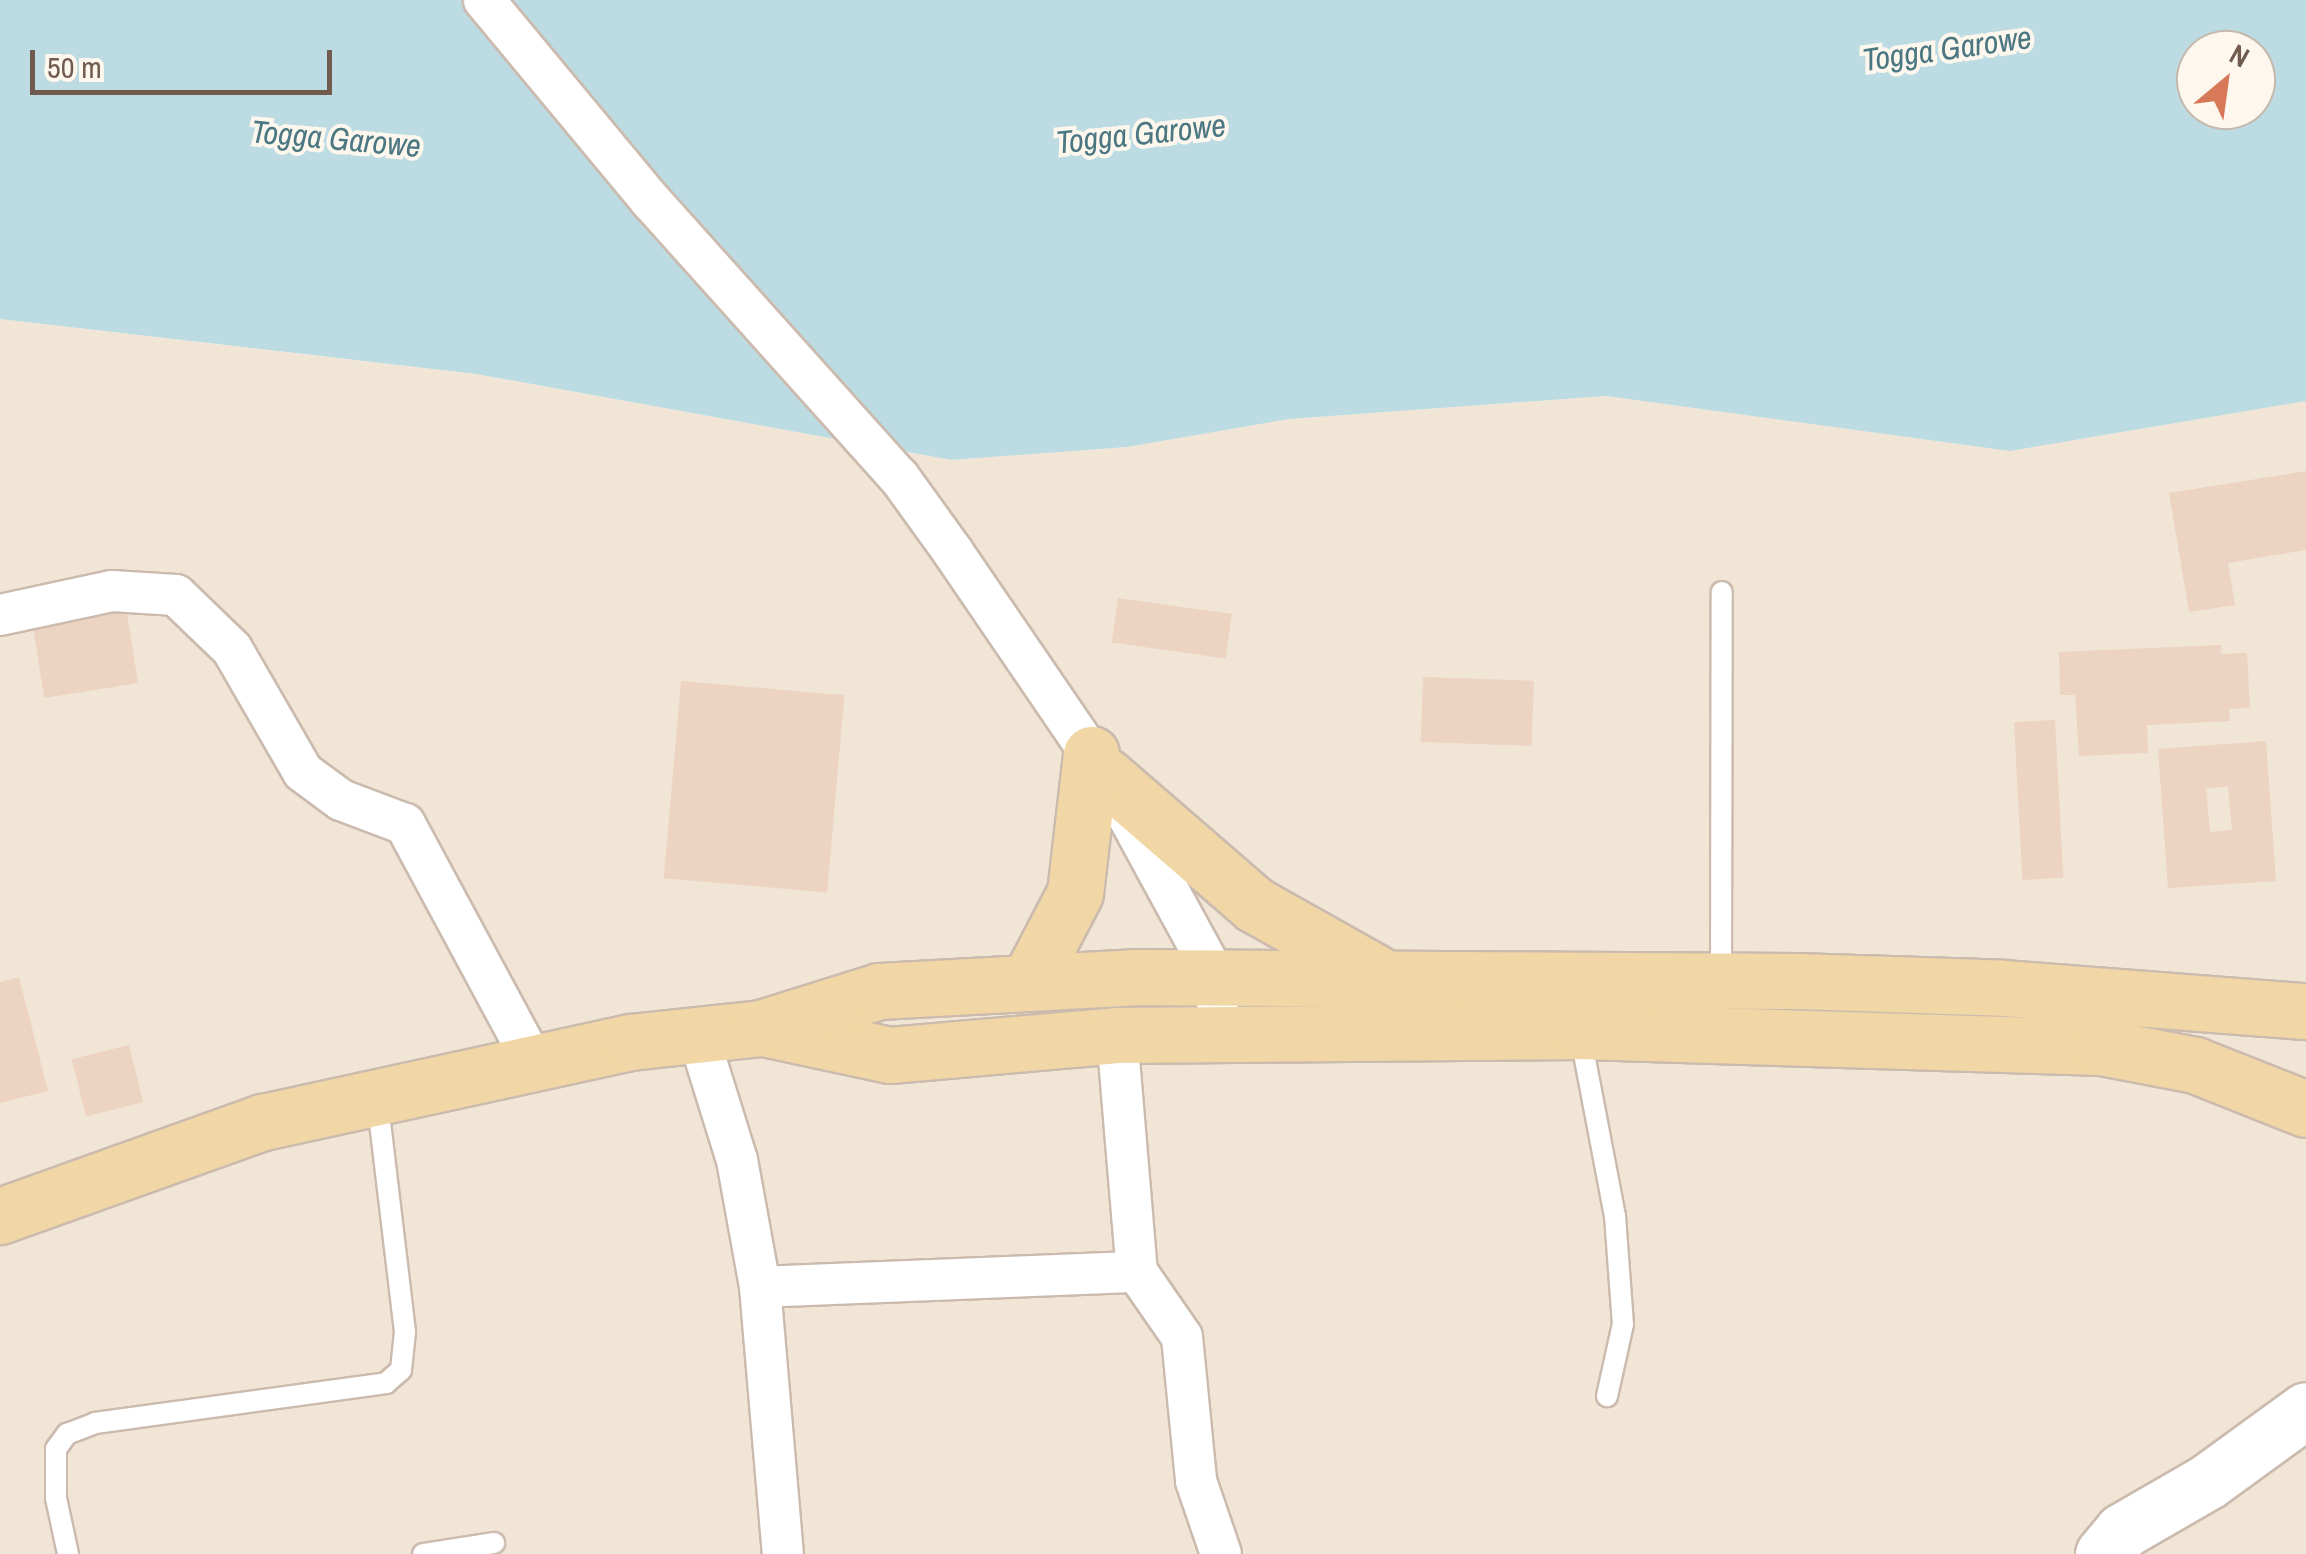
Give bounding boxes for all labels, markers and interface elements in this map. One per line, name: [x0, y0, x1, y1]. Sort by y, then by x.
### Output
water label: Togga Garowe: [1860, 18, 2034, 80]
scale bar: [35, 30, 338, 92]
north arrow: [2176, 30, 2276, 130]
text: N: [2223, 35, 2256, 76]
text: 50 m: [47, 47, 102, 87]
water label: Togga Garowe: [1054, 106, 1228, 162]
water label: Togga Garowe: [250, 112, 422, 166]

